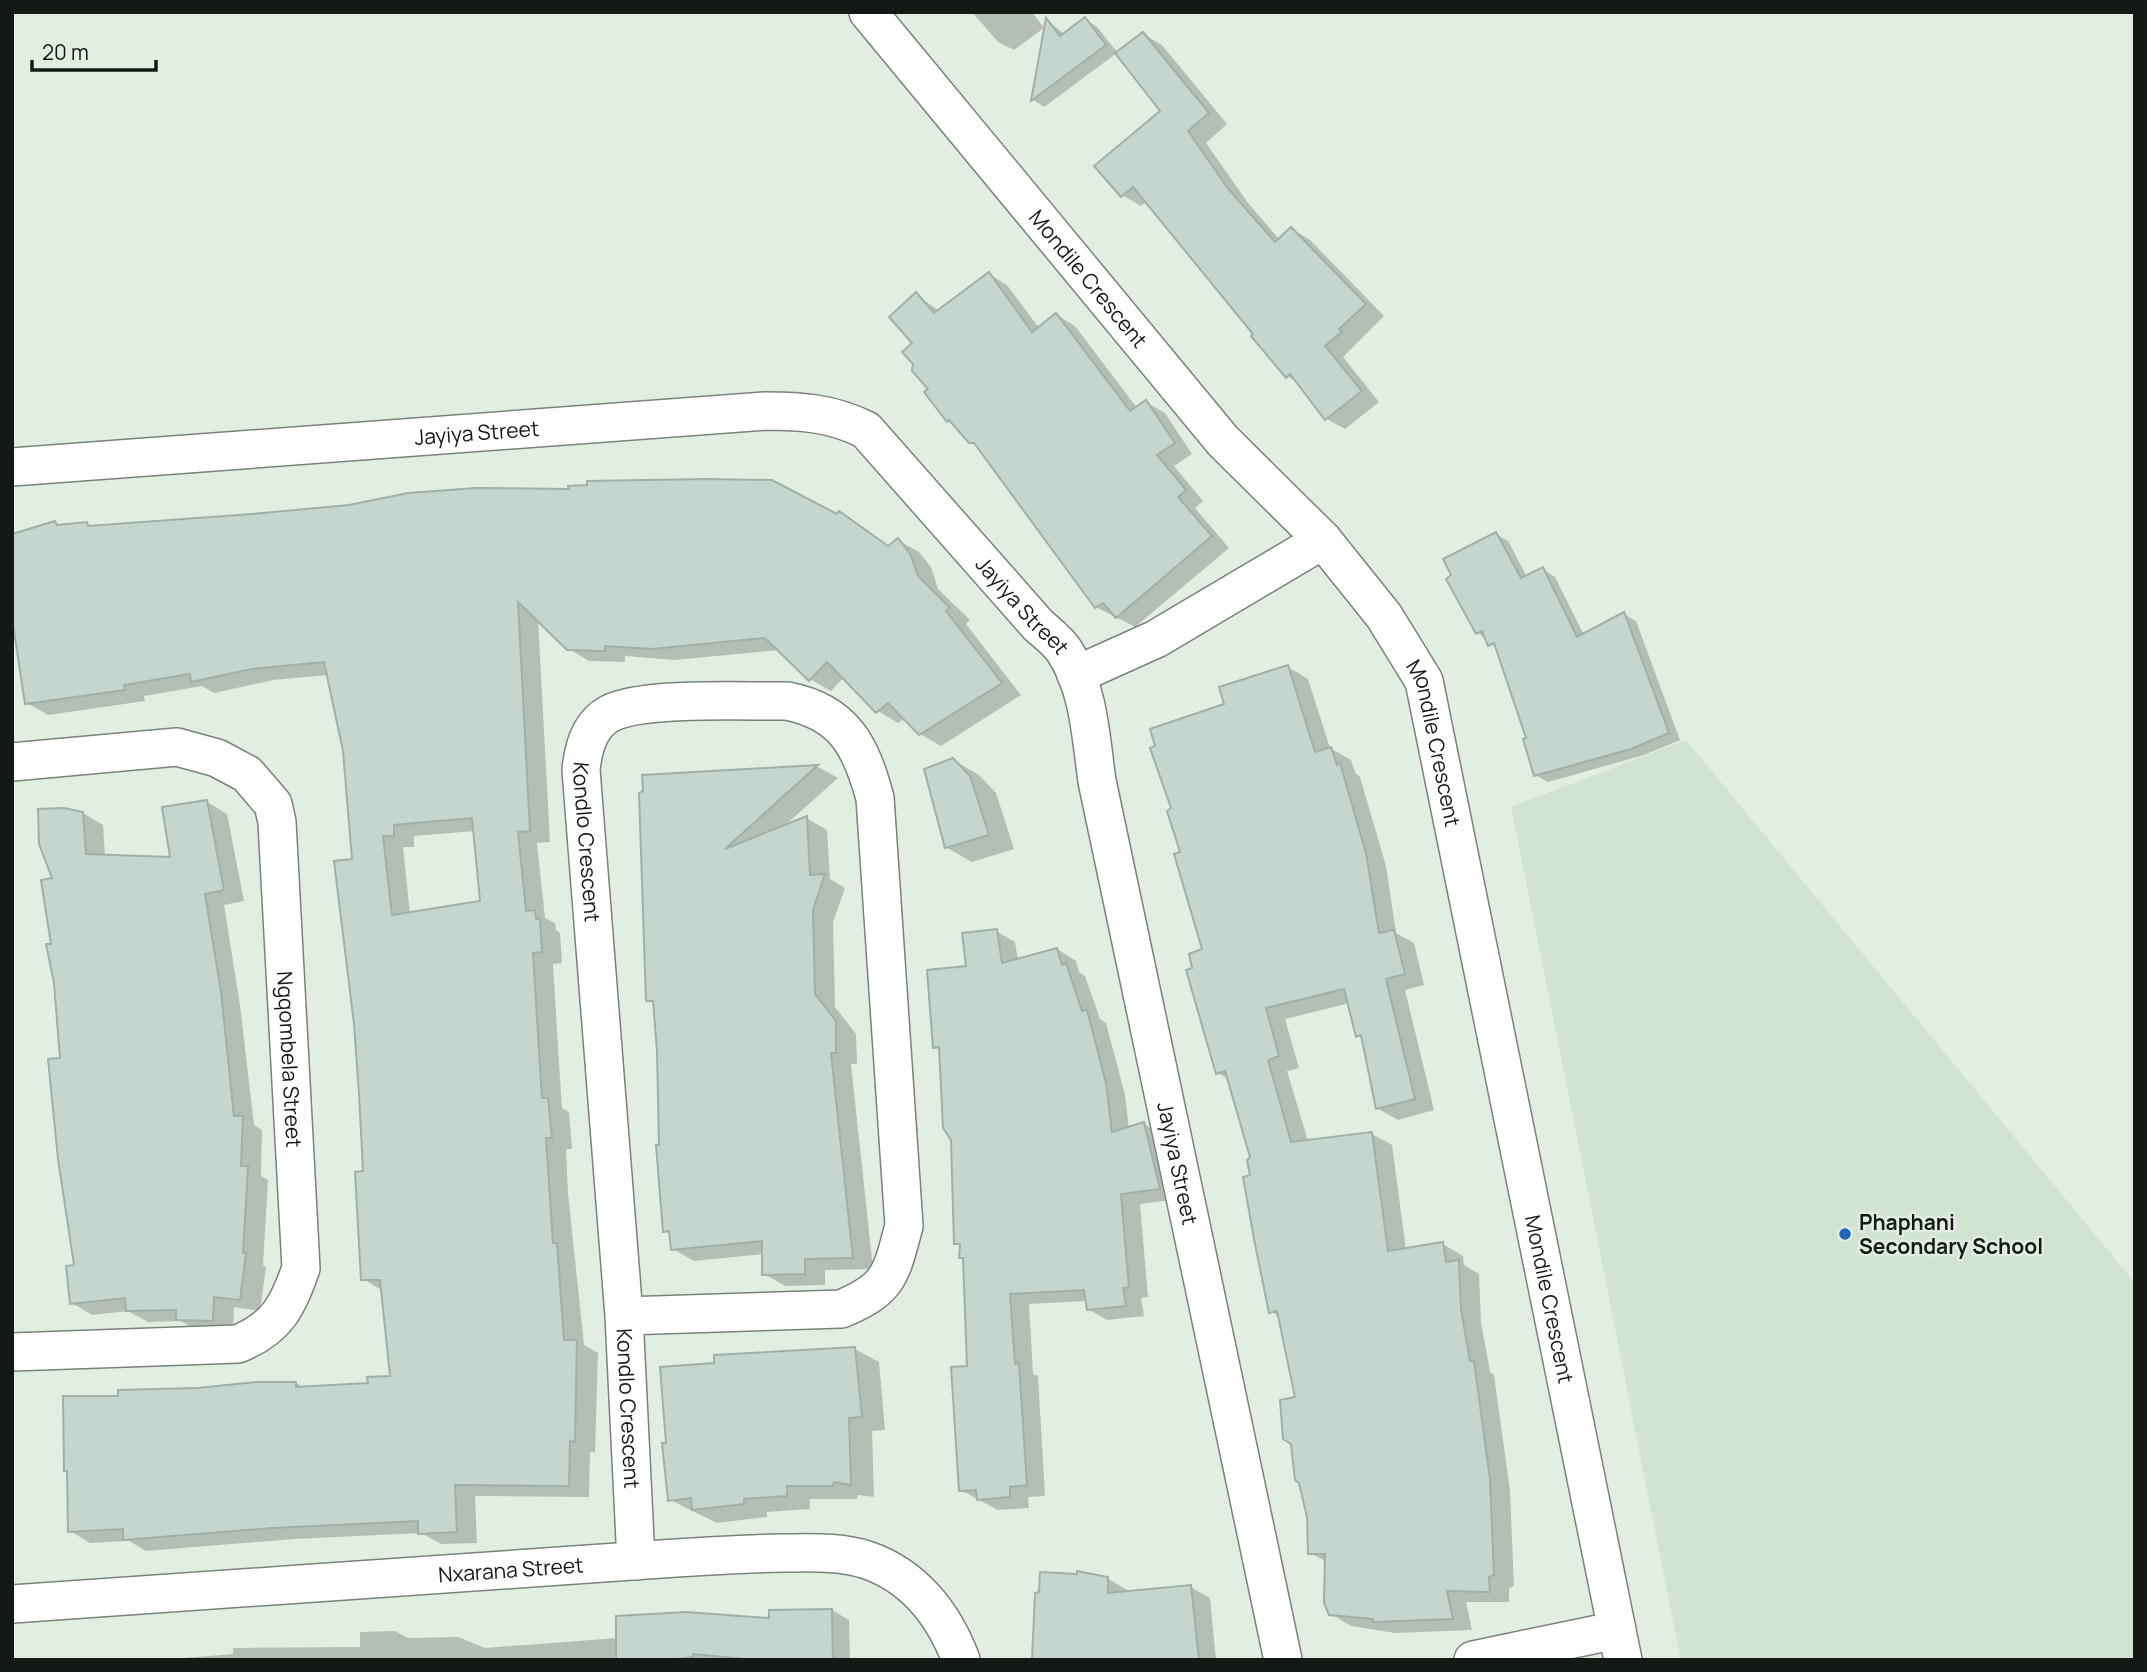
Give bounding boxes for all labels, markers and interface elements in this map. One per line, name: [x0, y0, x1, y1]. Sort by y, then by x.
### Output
scale bar: [32, 28, 156, 72]
text: 20 m: [42, 38, 89, 66]
street label: Mondile Crescent: [1023, 204, 1154, 353]
street label: Jayiya Street: [413, 414, 540, 451]
street label: Jayiya Street: [970, 550, 1076, 660]
street label: Mondile Crescent: [1400, 654, 1467, 829]
street label: Kondlo Crescent: [567, 761, 607, 923]
street label: Ngqombela Street: [271, 970, 309, 1148]
street label: Jayiya Street: [1151, 1099, 1205, 1227]
place label: Phaphani Secondary School: [1859, 1208, 2043, 1260]
street label: Mondile Crescent: [1519, 1212, 1580, 1386]
marker: Phaphani Secondary School: [1837, 1226, 1853, 1242]
street label: Kondlo Crescent: [611, 1328, 646, 1489]
street label: Nxarana Street: [437, 1550, 584, 1588]

